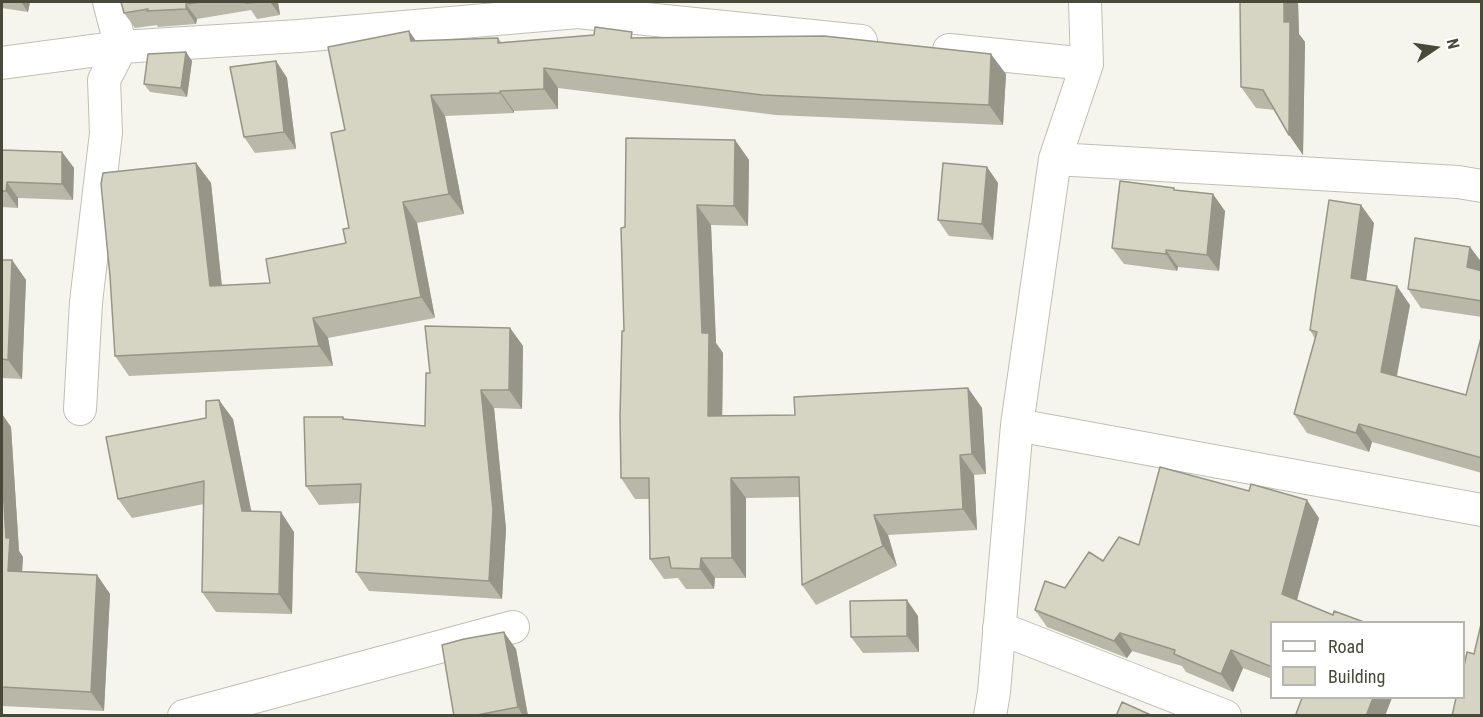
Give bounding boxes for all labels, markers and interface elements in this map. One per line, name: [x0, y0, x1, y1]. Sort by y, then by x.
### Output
north arrow: [1405, 18, 1465, 78]
text: N: [1443, 37, 1463, 51]
legend: [1270, 621, 1465, 699]
text: Road: [1328, 636, 1364, 657]
text: Building: [1328, 666, 1385, 687]

